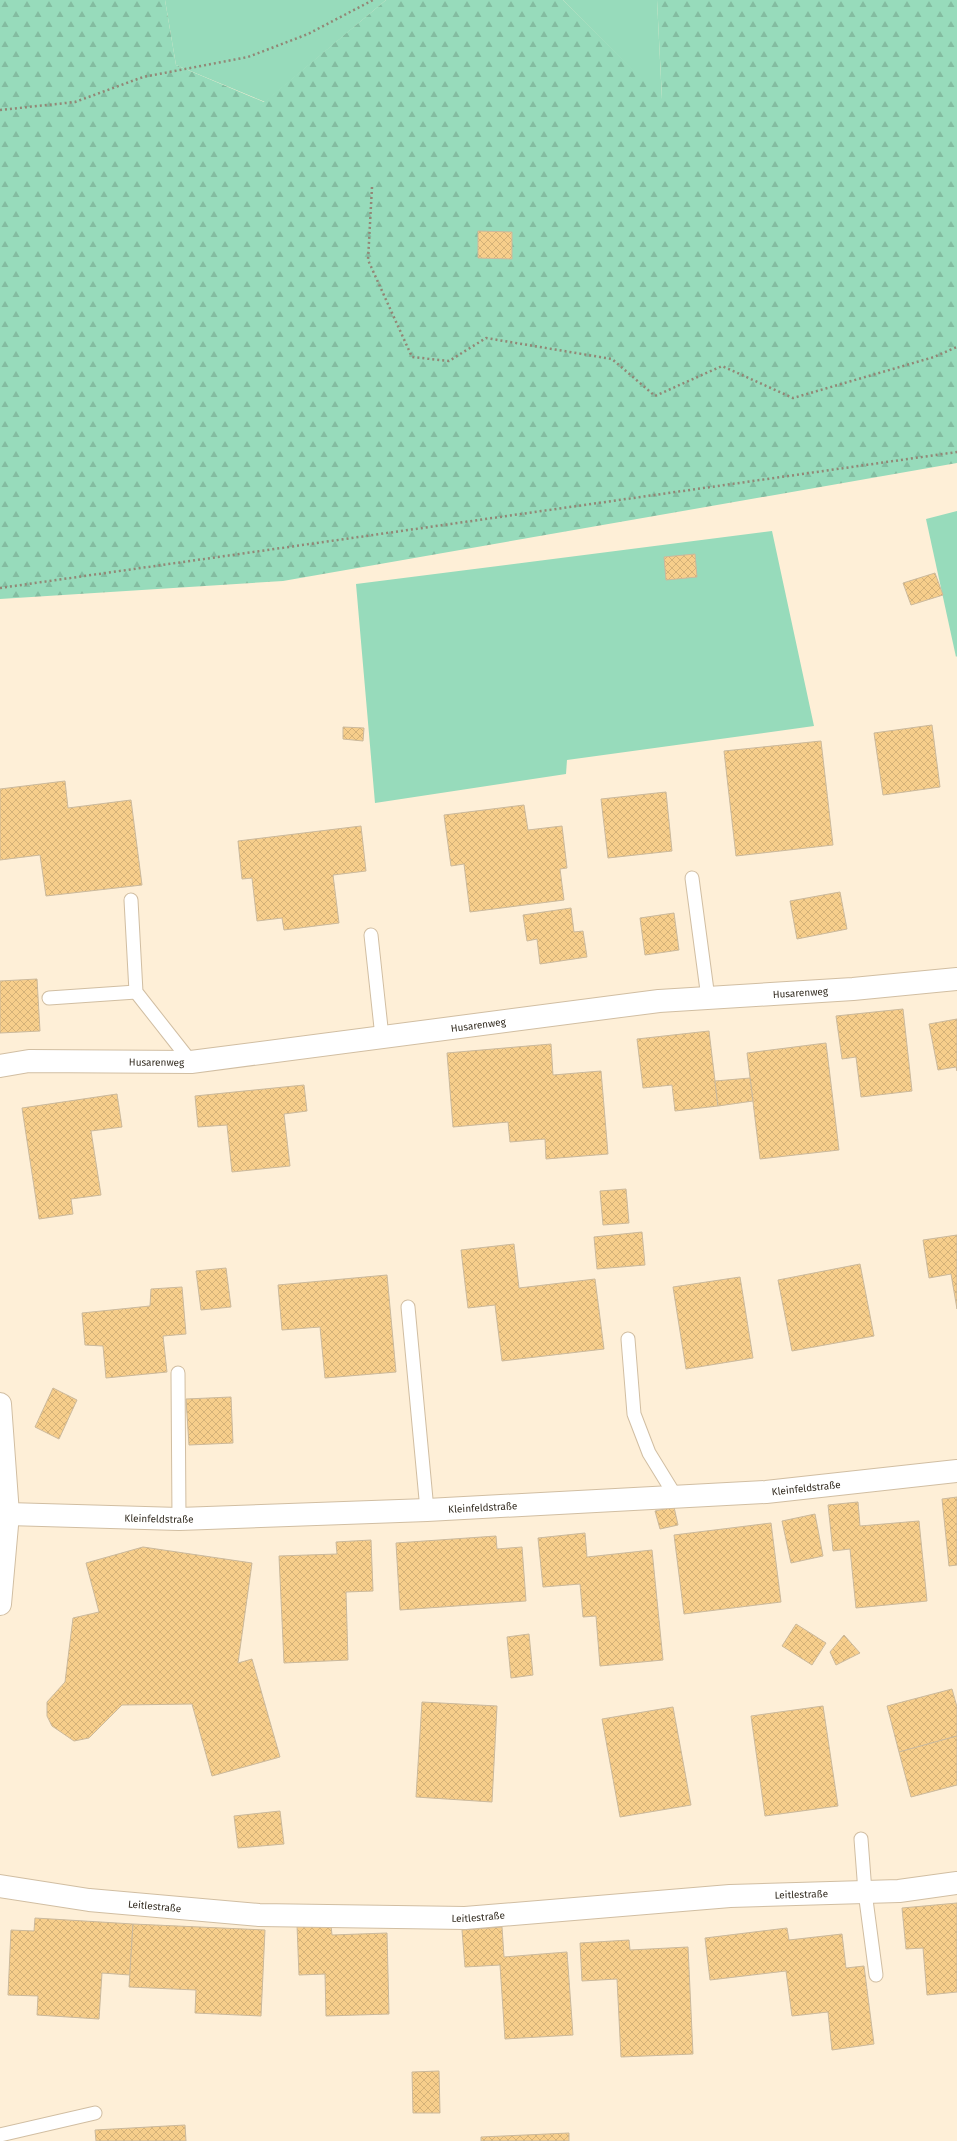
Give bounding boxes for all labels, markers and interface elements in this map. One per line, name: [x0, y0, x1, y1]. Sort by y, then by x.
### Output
street label: Husarenweg: [772, 986, 829, 1001]
street label: Husarenweg: [450, 1016, 507, 1035]
street label: Husarenweg: [129, 1057, 185, 1069]
street label: Kleinfeldstraße: [771, 1479, 841, 1498]
street label: Kleinfeldstraße: [448, 1500, 518, 1516]
street label: Kleinfeldstraße: [124, 1512, 194, 1526]
street label: Leitlestraße: [774, 1888, 828, 1902]
street label: Leitlestraße: [127, 1898, 182, 1915]
street label: Leitlestraße: [451, 1910, 505, 1925]

